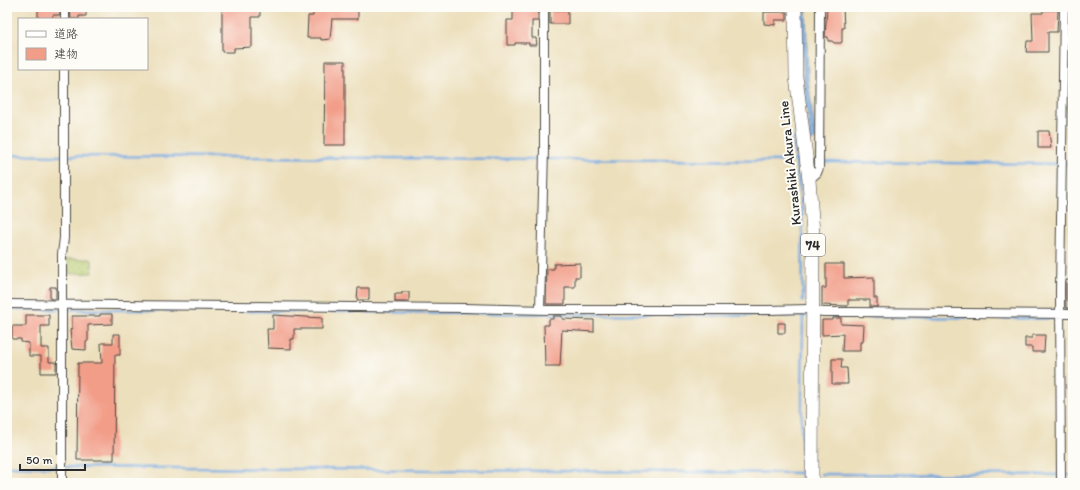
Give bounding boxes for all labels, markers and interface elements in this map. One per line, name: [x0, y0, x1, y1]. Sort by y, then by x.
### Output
legend: [18, 18, 148, 70]
text: 道路: [54, 27, 78, 41]
text: 建物: [54, 47, 78, 61]
street label: Kurashiki Akura Line: [775, 100, 805, 226]
road number: 74: [801, 234, 825, 256]
scale bar: [20, 446, 85, 472]
text: 50 m: [26, 453, 52, 467]

